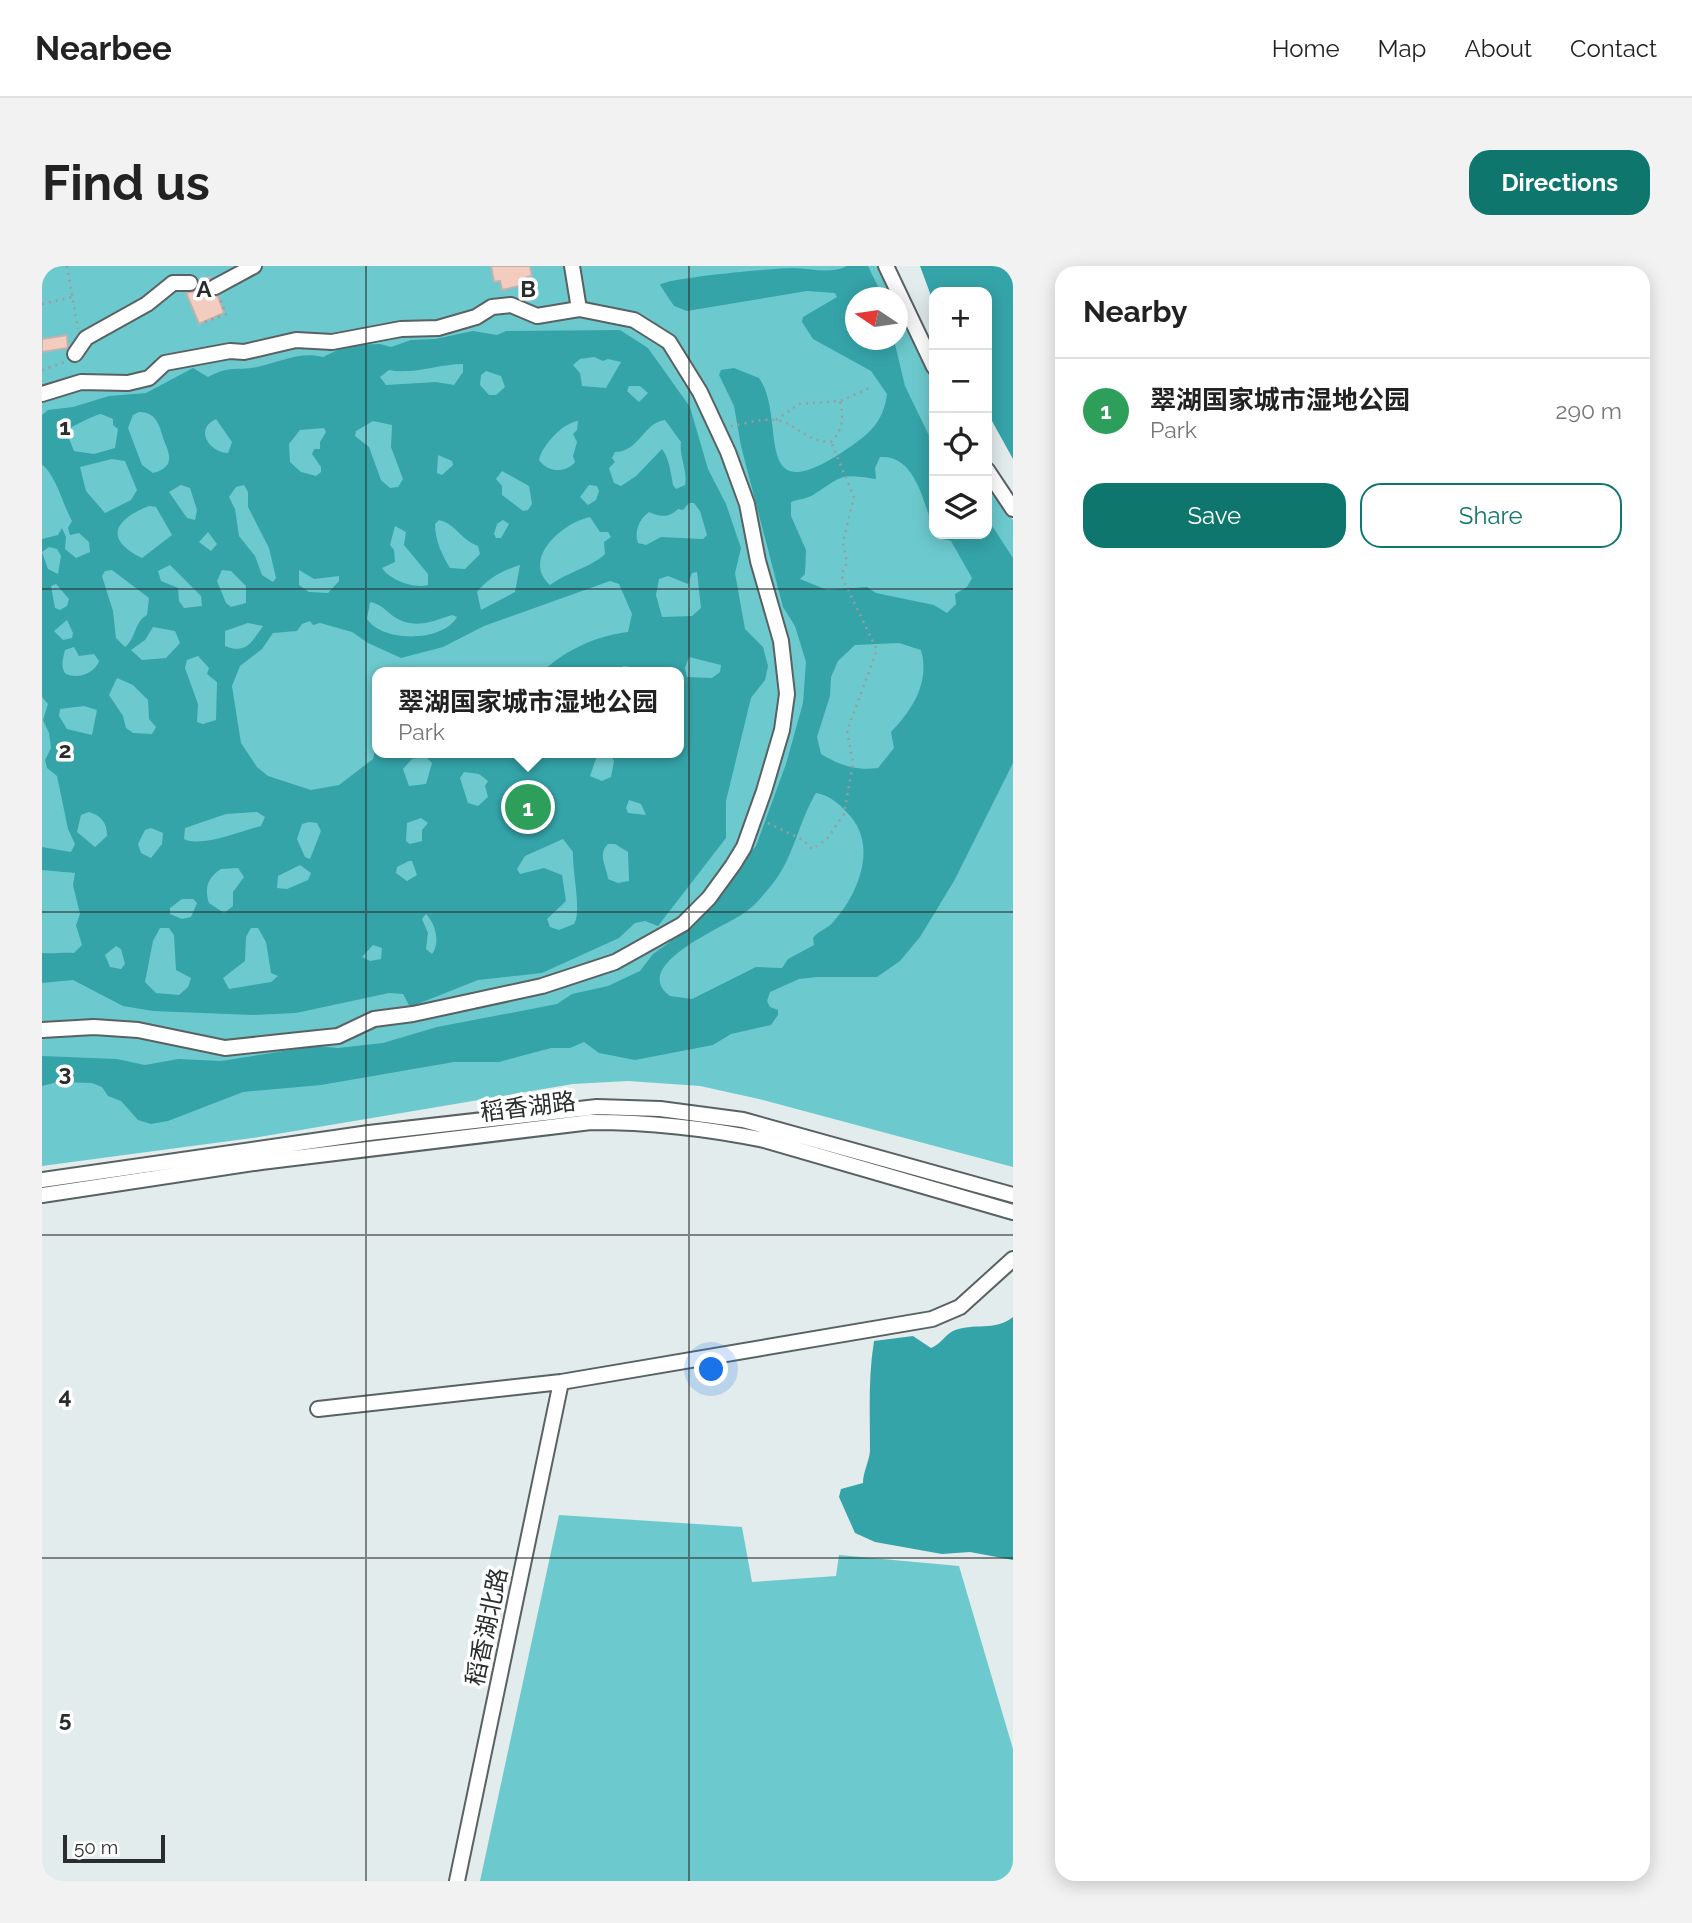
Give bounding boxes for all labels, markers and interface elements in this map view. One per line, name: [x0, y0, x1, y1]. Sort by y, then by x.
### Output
text: Nearbee: [35, 29, 172, 68]
text: Home: [1272, 34, 1340, 63]
text: Map: [1378, 34, 1426, 63]
text: About: [1464, 34, 1532, 63]
text: Contact: [1570, 34, 1657, 63]
button: Directions: [1469, 150, 1650, 215]
text: Find us: [42, 154, 210, 211]
text: A: [196, 275, 212, 302]
text: B: [520, 275, 536, 302]
north arrow: [845, 287, 908, 350]
map controls: [929, 287, 992, 539]
button: +: [929, 287, 992, 350]
text: Nearby: [1083, 294, 1187, 329]
button: −: [929, 350, 992, 413]
text: 翠湖国家城市湿地公园: [1150, 385, 1410, 415]
text: 1: [1100, 397, 1112, 424]
text: 290 m: [1555, 397, 1622, 424]
text: 1: [59, 413, 71, 440]
button: locate: [929, 413, 992, 476]
text: Park: [1150, 416, 1197, 443]
button: layers: [929, 476, 992, 539]
button: Save: [1083, 483, 1346, 548]
button: Share: [1360, 483, 1622, 548]
popup: [372, 667, 684, 758]
text: 翠湖国家城市湿地公园: [398, 687, 658, 717]
text: Park: [398, 718, 445, 745]
text: 2: [59, 736, 71, 763]
pin: 1: [505, 781, 551, 833]
text: 3: [59, 1059, 71, 1086]
street label: 稻香湖路: [479, 1086, 577, 1127]
your location: [694, 1352, 728, 1386]
text: 4: [58, 1382, 72, 1409]
street label: 稻香湖北路: [460, 1565, 513, 1689]
text: 5: [59, 1705, 72, 1732]
scale bar: [63, 1832, 164, 1864]
text: 50 m: [74, 1836, 118, 1858]

